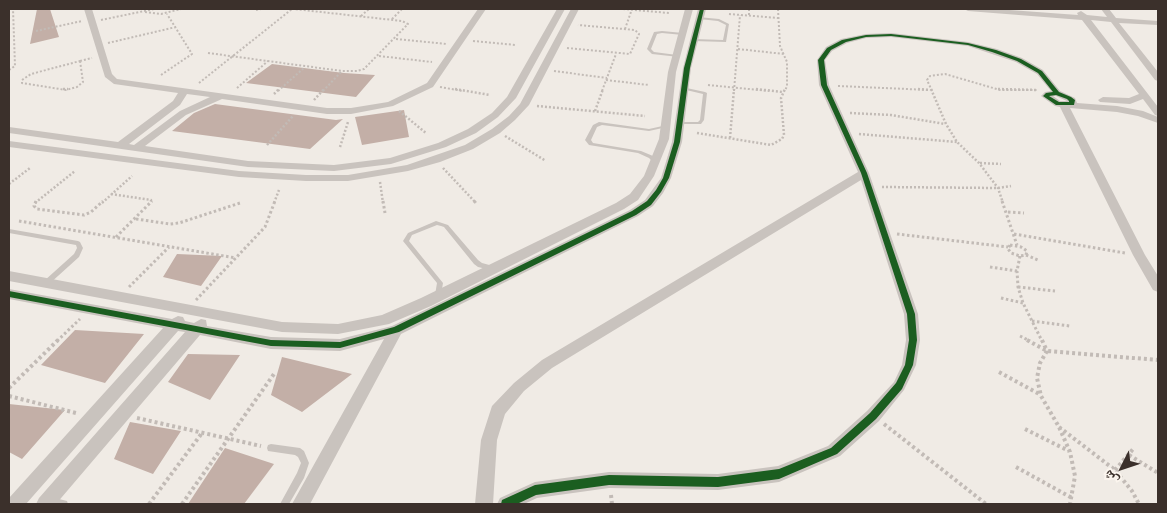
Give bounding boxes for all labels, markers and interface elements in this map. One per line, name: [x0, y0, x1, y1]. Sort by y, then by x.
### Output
north arrow: [1097, 443, 1147, 493]
text: ش: [1099, 466, 1122, 489]

